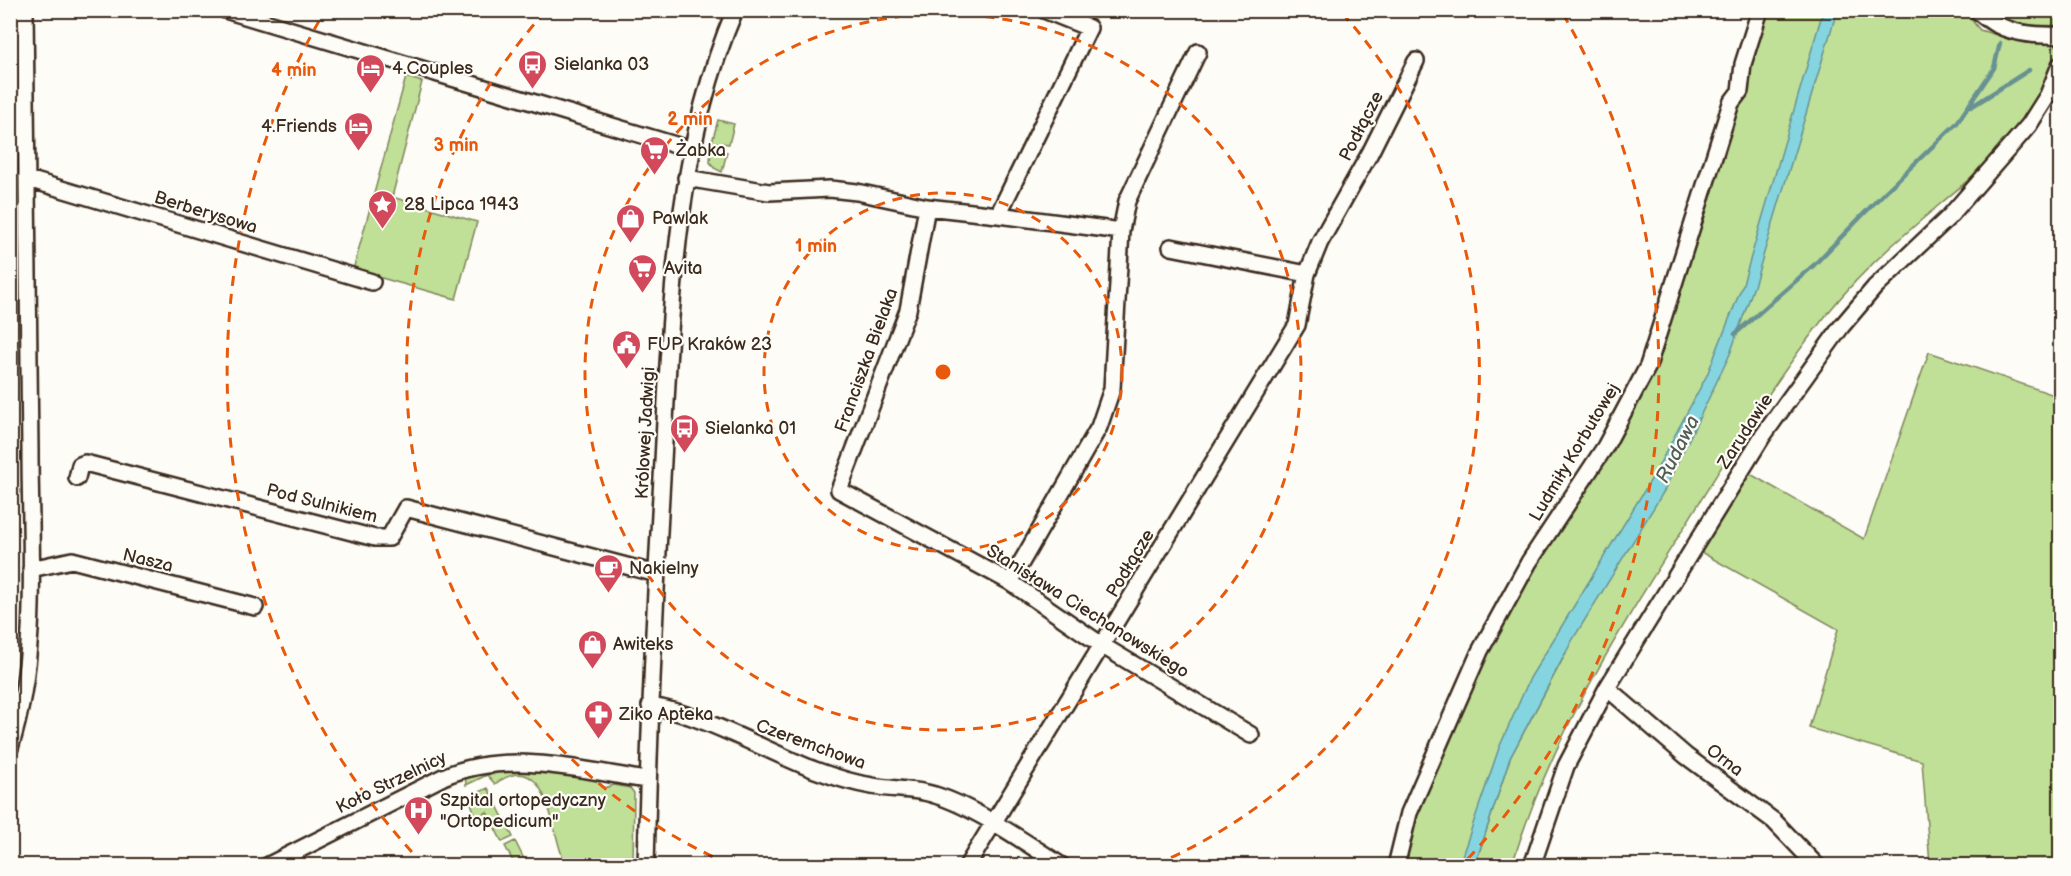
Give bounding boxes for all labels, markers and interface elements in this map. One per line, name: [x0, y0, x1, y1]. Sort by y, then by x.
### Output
bus stop icon: Sielanka 03: [517, 48, 549, 90]
hotel icon: 4.Couples: [355, 52, 387, 94]
place label: Sielanka 03: [554, 54, 649, 75]
place label: 4.Couples: [392, 58, 473, 79]
text: 4 min: [271, 60, 317, 81]
street label: Podłącze: [1335, 88, 1388, 165]
text: 2 min: [667, 109, 713, 130]
hotel icon: 4.Friends: [342, 110, 374, 152]
place label: 4.Friends: [261, 116, 337, 137]
supermarket icon: Żabka: [639, 134, 671, 176]
text: 3 min: [433, 135, 479, 156]
place label: Żabka: [675, 139, 726, 161]
street label: Berberysowa: [152, 187, 260, 238]
place icon: 28 Lipca 1943: [367, 188, 399, 230]
place label: 28 Lipca 1943: [404, 194, 519, 215]
shop icon: Pawlak: [615, 202, 647, 244]
place label: Pawlak: [652, 208, 708, 229]
text: 1 min: [795, 236, 837, 257]
supermarket icon: Avita: [627, 252, 659, 294]
place label: Avita: [664, 258, 703, 279]
street label: Franciszka Bielaka: [831, 285, 902, 435]
public building icon: FUP Kraków 23: [610, 328, 642, 370]
place label: FUP Kraków 23: [647, 334, 772, 355]
centre of rings: [933, 362, 953, 382]
street label: Królowej Jadwigi: [632, 366, 659, 500]
street label: Ludmiły Korbutowej: [1525, 379, 1624, 525]
street label: Zarudawie: [1713, 390, 1778, 474]
bus stop icon: Sielanka 01: [668, 412, 700, 454]
water label: Rudawa: [1651, 412, 1705, 487]
place label: Sielanka 01: [705, 418, 796, 439]
street label: Pod Sulnikiem: [264, 480, 379, 527]
street label: Podłącze: [1102, 525, 1159, 601]
street label: Stanisława Ciechanowskiego: [982, 540, 1193, 683]
street label: Nasza: [120, 544, 175, 577]
cafe icon: Nakielny: [592, 552, 624, 594]
place label: Nakielny: [629, 558, 700, 579]
shop icon: Awiteks: [576, 628, 608, 670]
place label: Awiteks: [613, 634, 673, 655]
pharmacy icon: Ziko Apteka: [582, 698, 614, 740]
place label: Ziko Apteka: [618, 704, 713, 725]
street label: Czeremchowa: [753, 715, 869, 774]
street label: Orna: [1702, 740, 1747, 781]
street label: Koło Strzelnicy: [333, 746, 451, 818]
place label: Szpital ortopedyczny "Ortopedicum": [440, 790, 607, 832]
hospital icon: Szpital ortopedyczny "Ortopedicum": [403, 794, 435, 836]

